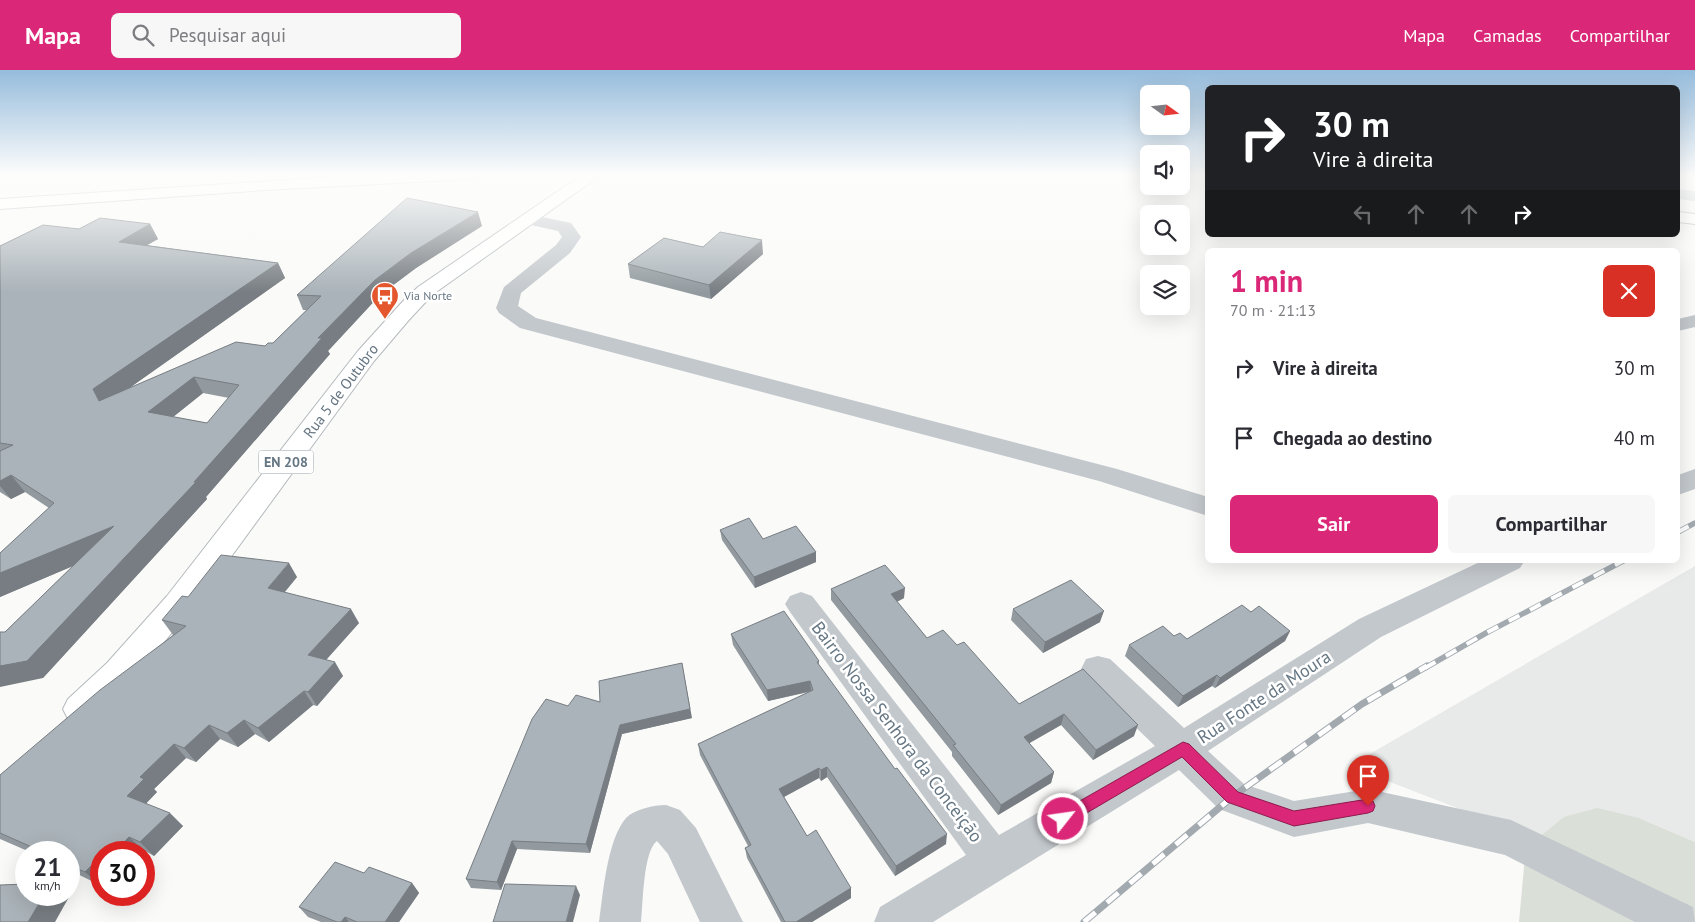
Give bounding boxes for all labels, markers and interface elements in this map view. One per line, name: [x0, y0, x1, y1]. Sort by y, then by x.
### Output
search box: [111, 13, 461, 58]
text: Mapa: [25, 20, 81, 51]
icon: search: [129, 21, 157, 49]
text: Pesquisar aqui: [169, 23, 286, 47]
text: Mapa: [1403, 24, 1445, 47]
text: Camadas: [1473, 24, 1542, 47]
text: Compartilhar: [1570, 24, 1670, 47]
north arrow: [1140, 85, 1190, 135]
map controls: [1140, 85, 1190, 315]
text: 30 m: [1313, 101, 1390, 147]
icon: right: [1230, 105, 1295, 170]
button: sound: [1140, 145, 1190, 195]
text: Vire à direita: [1313, 145, 1433, 173]
icon: left: [1349, 200, 1377, 228]
icon: ahead: [1402, 200, 1430, 228]
icon: ahead: [1455, 200, 1483, 228]
icon: right: [1508, 200, 1536, 228]
button: search: [1140, 205, 1190, 255]
text: 1 min: [1230, 261, 1303, 300]
button: layers: [1140, 265, 1190, 315]
button: close: [1603, 265, 1655, 317]
bus stop icon: Via Norte: [370, 281, 400, 320]
place label: Via Norte: [403, 288, 452, 303]
text: 70 m · 21:13: [1230, 300, 1316, 320]
street label: Rua 5 de Outubro: [299, 340, 382, 442]
icon: right: [1230, 354, 1258, 382]
text: Vire à direita: [1273, 356, 1378, 380]
text: 30 m: [1614, 356, 1655, 380]
icon: arrive: [1230, 424, 1258, 452]
text: Chegada ao destino: [1273, 426, 1432, 450]
text: 40 m: [1614, 426, 1655, 450]
road number: EN 208: [258, 451, 314, 474]
button: Sair: [1230, 495, 1438, 553]
button: Compartilhar: [1448, 495, 1655, 553]
street label: Bairro Nossa Senhora da Conceição: [807, 617, 988, 847]
street label: Rua Fonte da Moura: [1193, 645, 1335, 748]
pin: [1347, 755, 1389, 806]
icon: arrive: [1354, 762, 1382, 790]
position arrow: [1036, 792, 1088, 844]
speed limit sign: 30: [90, 841, 155, 906]
text: 21: [33, 851, 62, 883]
text: km/h: [34, 878, 61, 893]

